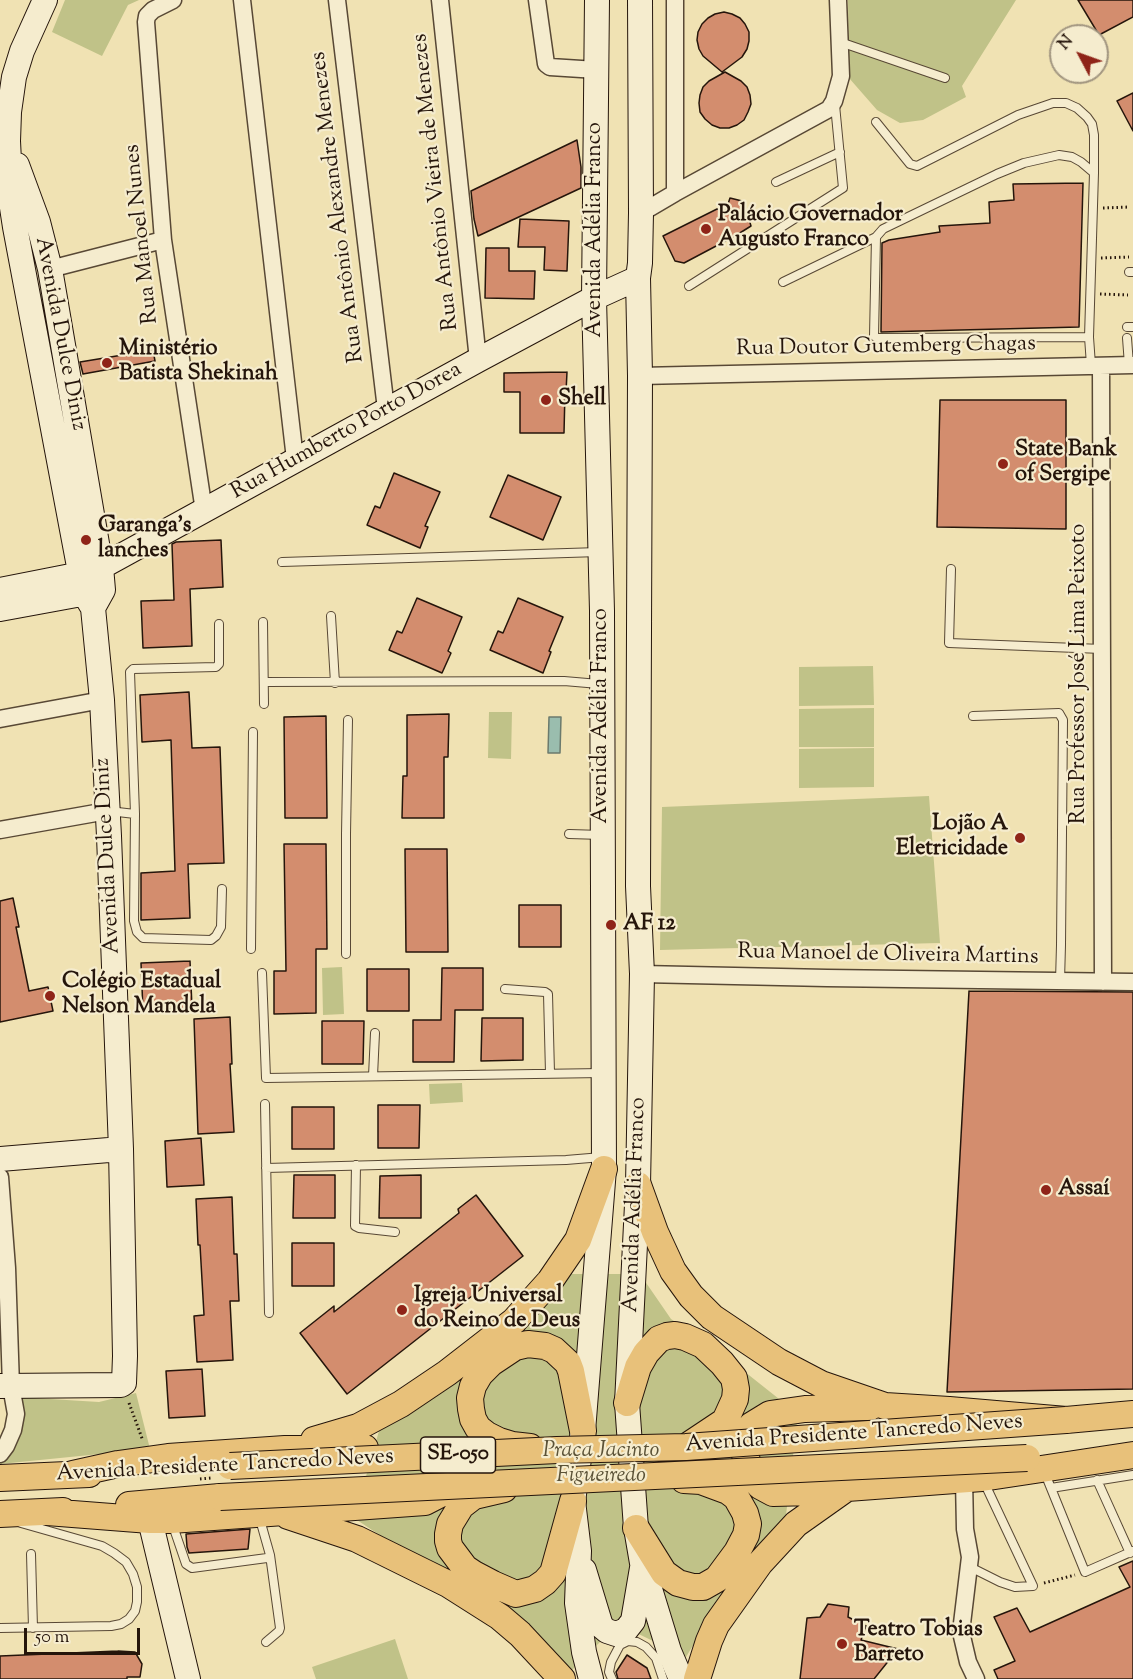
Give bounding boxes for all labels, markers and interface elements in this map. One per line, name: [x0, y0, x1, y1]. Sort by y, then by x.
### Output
north arrow: [1049, 24, 1109, 84]
text: N: [1054, 31, 1079, 56]
street label: Rua Antônio Vieira de Menezes: [408, 32, 466, 332]
street label: Rua Antônio Alexandre Menezes: [307, 50, 371, 364]
street label: Avenida Adélia Franco: [583, 122, 609, 338]
street label: Rua Manoel Nunes: [120, 143, 166, 325]
place label: Palácio Governador Augusto Franco: [718, 203, 903, 254]
marker: Palácio Governador Augusto Franco: [699, 222, 713, 236]
street label: Avenida Dulce Diniz: [27, 235, 91, 433]
street label: Rua Doutor Gutemberg Chagas: [736, 332, 1036, 364]
place label: Ministério Batista Shekinah: [119, 337, 278, 388]
marker: Ministério Batista Shekinah: [100, 356, 114, 370]
street label: Rua Humberto Porto Dorea: [227, 358, 467, 506]
place label: Shell: [558, 387, 606, 413]
marker: Shell: [539, 393, 553, 407]
place label: State Bank of Sergipe: [1015, 438, 1117, 490]
marker: State Bank of Sergipe: [996, 457, 1010, 471]
place label: Garanga's lanches: [98, 514, 191, 566]
street label: Rua Professor José Lima Peixoto: [1067, 524, 1093, 824]
marker: Garanga's lanches: [79, 533, 93, 547]
street label: Avenida Adélia Franco: [589, 608, 615, 824]
street label: Avenida Dulce Diniz: [91, 757, 127, 955]
place label: Lojão A Eletricidade: [896, 812, 1008, 864]
marker: Lojão A Eletricidade: [1013, 831, 1027, 845]
place label: AF 12: [623, 912, 676, 938]
marker: AF 12: [604, 918, 618, 932]
street label: Rua Manoel de Oliveira Martins: [737, 940, 1039, 972]
place label: Colégio Estadual Nelson Mandela: [62, 970, 221, 1022]
marker: Colégio Estadual Nelson Mandela: [43, 989, 57, 1003]
street label: Avenida Adélia Franco: [619, 1097, 653, 1313]
place label: Assaí: [1058, 1177, 1110, 1203]
marker: Assaí: [1039, 1183, 1053, 1197]
place label: Igreja Universal do Reino de Deus: [414, 1284, 580, 1336]
marker: Igreja Universal do Reino de Deus: [395, 1303, 409, 1317]
street label: Avenida Presidente Tancredo Neves: [684, 1410, 1024, 1460]
road number: SE-050: [420, 1437, 496, 1473]
park label: Praça Jacinto Figueiredo: [543, 1439, 659, 1490]
street label: Avenida Presidente Tancredo Neves: [56, 1445, 394, 1489]
scale bar: [27, 1616, 142, 1654]
place label: Teatro Tobias Barreto: [854, 1618, 983, 1670]
text: 50 m: [35, 1625, 69, 1651]
marker: Teatro Tobias Barreto: [835, 1637, 849, 1651]

